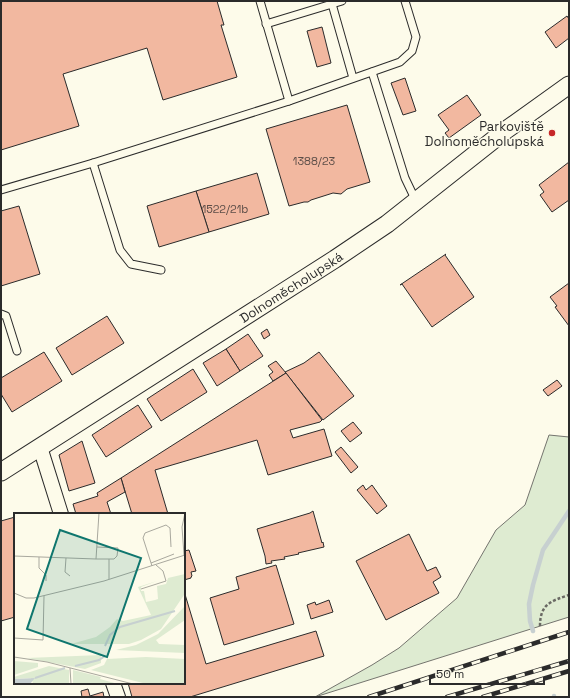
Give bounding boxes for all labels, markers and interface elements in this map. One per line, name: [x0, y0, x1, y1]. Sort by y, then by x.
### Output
place label: Parkoviště Dolnoměcholupská: [425, 118, 545, 150]
marker: Parkoviště Dolnoměcholupská: [547, 128, 557, 138]
house number: 1388/23: [293, 154, 335, 168]
house number: 1522/21b: [202, 202, 248, 216]
street label: Dolnoměcholupská: [236, 247, 346, 326]
inset map: [14, 513, 185, 684]
scale bar: [430, 660, 544, 686]
text: 50 m: [436, 666, 464, 682]

